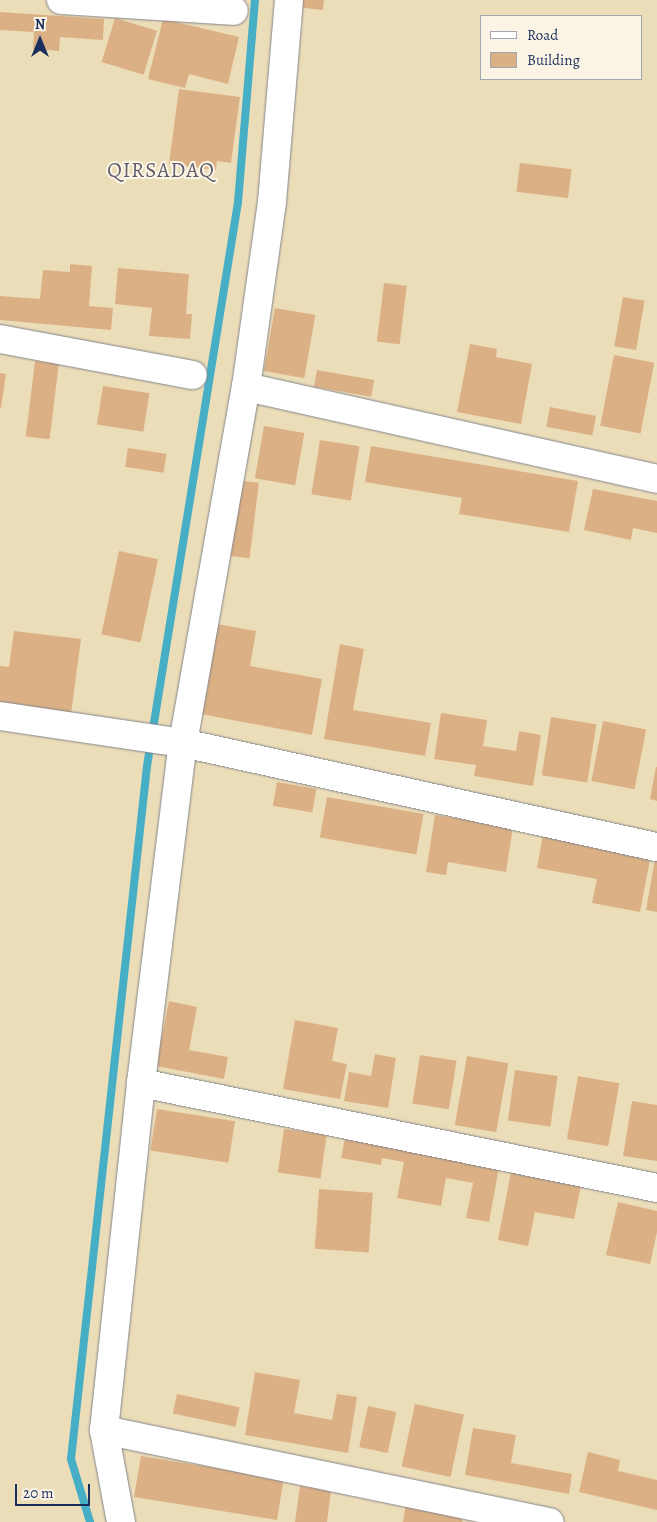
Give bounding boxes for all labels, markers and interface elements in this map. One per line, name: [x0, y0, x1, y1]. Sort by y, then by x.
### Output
north arrow: [15, 15, 65, 65]
text: N: [35, 15, 45, 34]
legend: [480, 15, 642, 80]
text: Road: [527, 25, 558, 45]
text: Building: [527, 50, 580, 70]
district label: QIRSADAQ: [106, 157, 216, 183]
scale bar: [18, 1474, 92, 1506]
text: 20 m: [23, 1483, 54, 1503]

